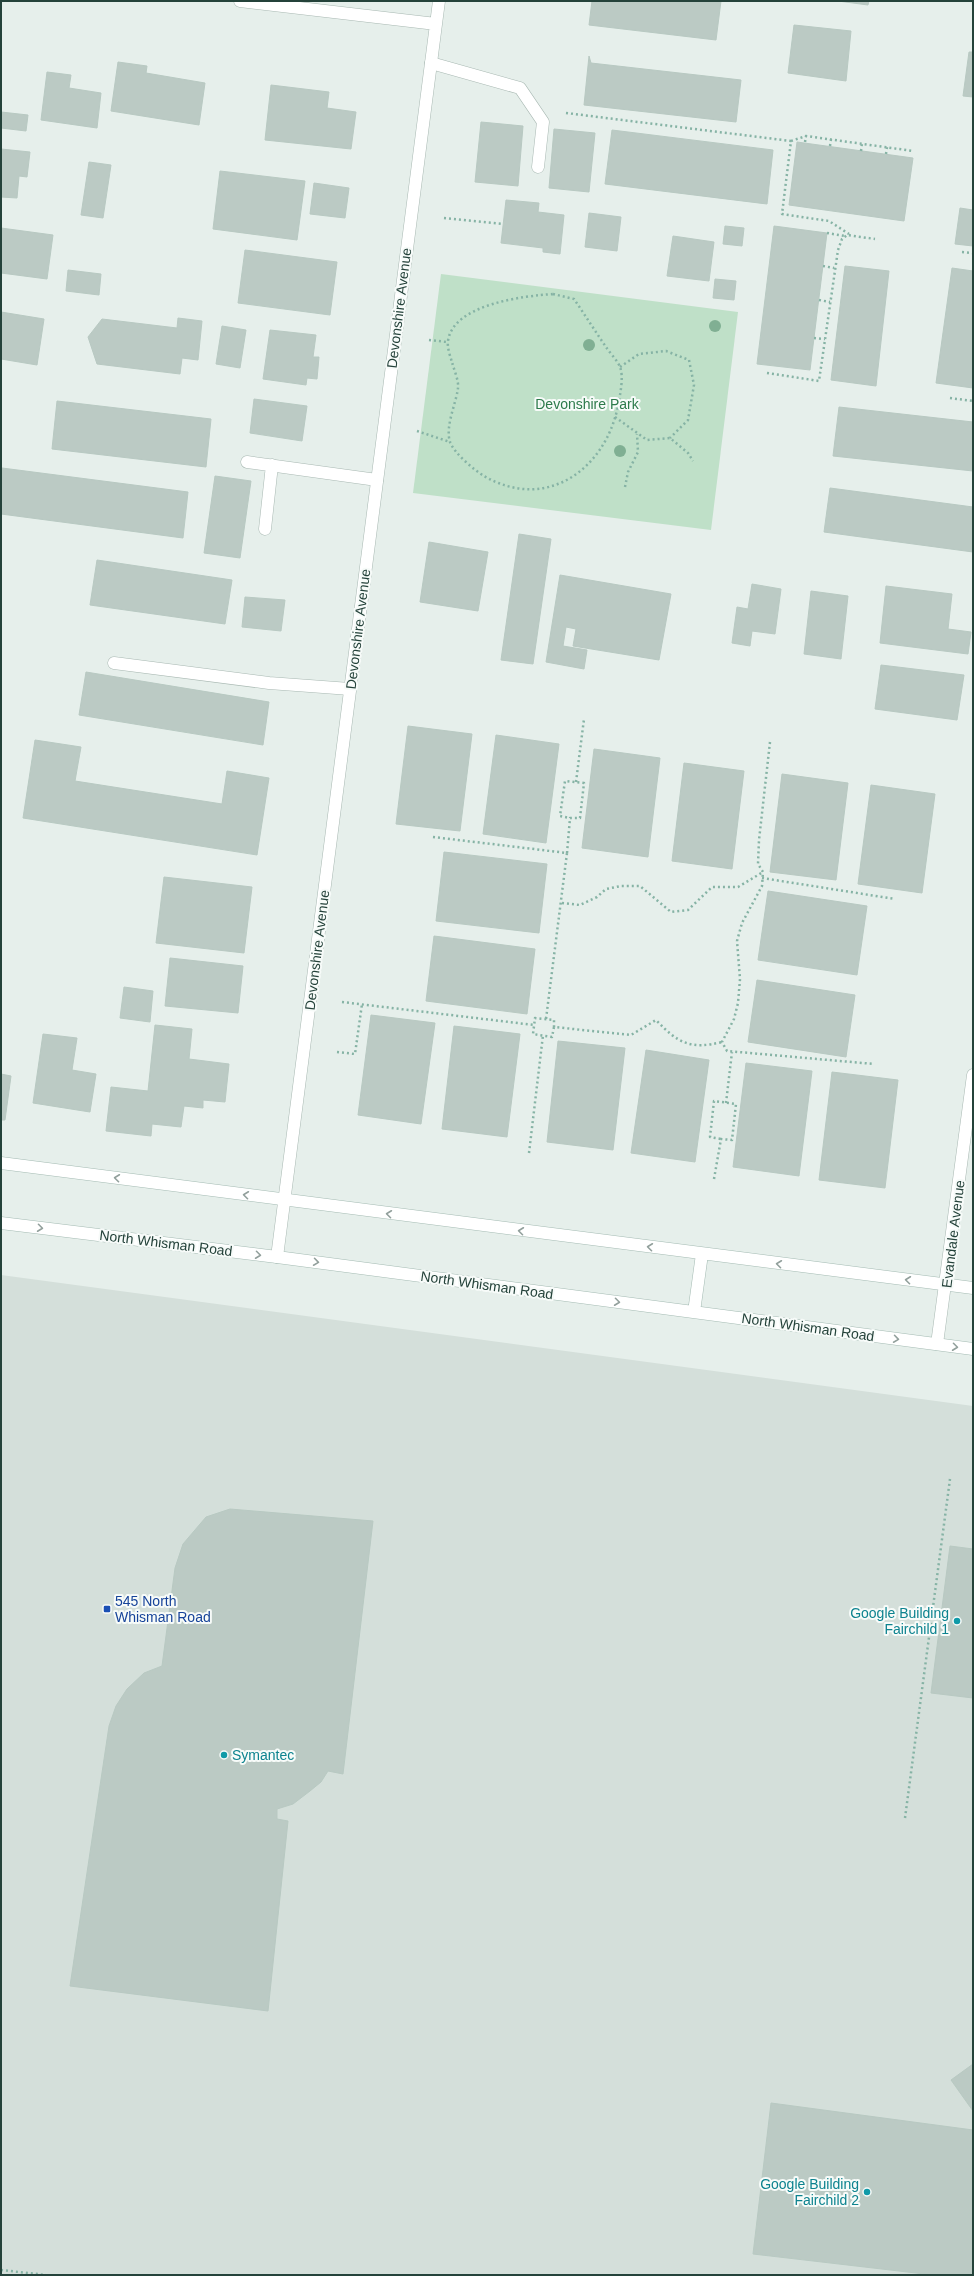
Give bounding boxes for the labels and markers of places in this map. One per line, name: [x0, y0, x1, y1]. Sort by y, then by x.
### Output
place label: 545 North Whisman Road: [115, 1593, 211, 1625]
marker: 545 North Whisman Road: [102, 1604, 112, 1614]
place label: Google Building Fairchild 1: [850, 1605, 949, 1637]
marker: Google Building Fairchild 1: [952, 1616, 962, 1626]
place label: Symantec: [232, 1747, 294, 1763]
marker: Symantec: [219, 1750, 229, 1760]
place label: Google Building Fairchild 2: [760, 2176, 859, 2208]
marker: Google Building Fairchild 2: [862, 2187, 872, 2197]

